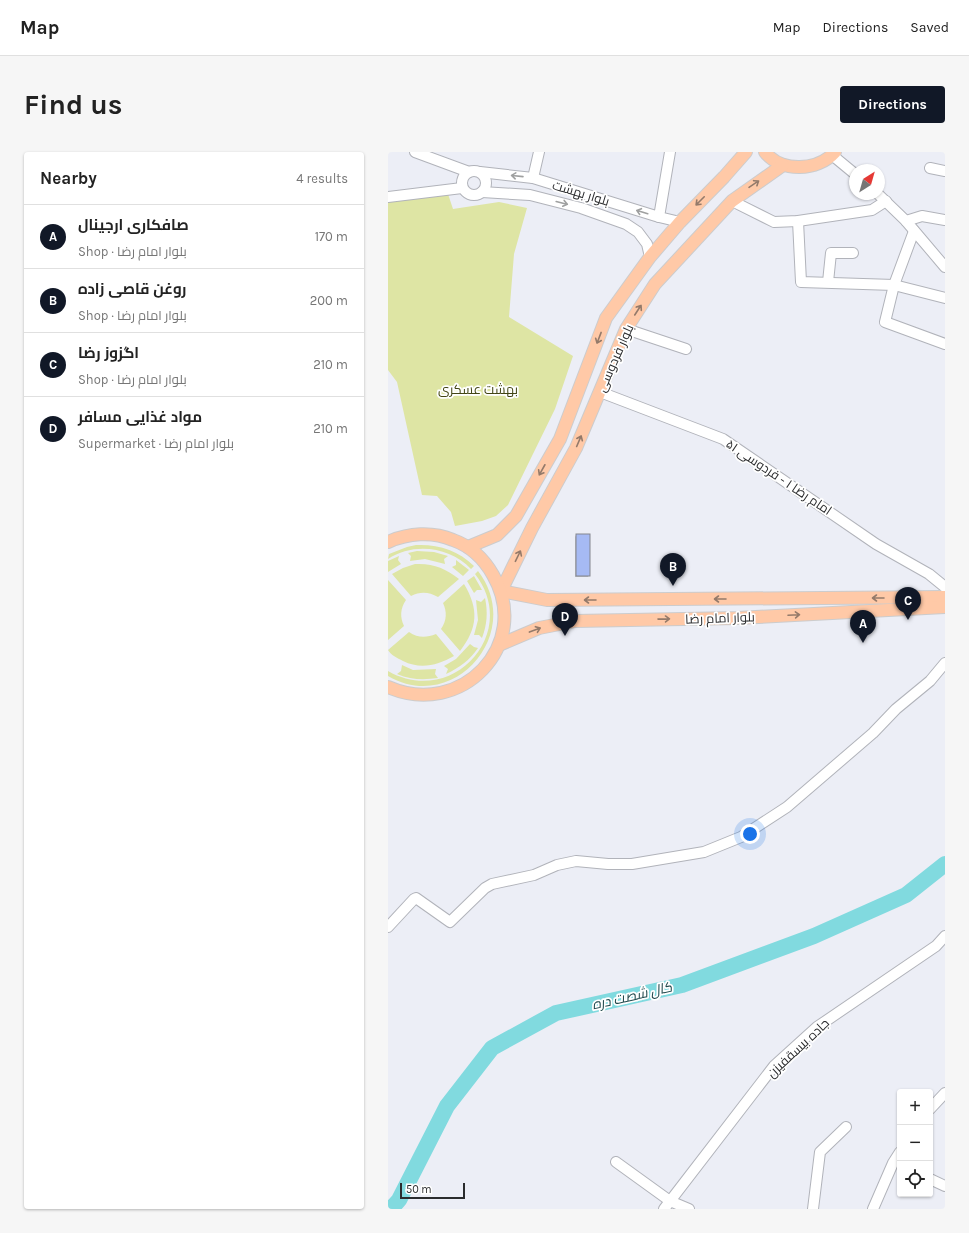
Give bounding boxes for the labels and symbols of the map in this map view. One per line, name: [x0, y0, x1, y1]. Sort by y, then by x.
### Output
north arrow: [849, 164, 885, 200]
one-way arrow: [511, 173, 524, 180]
street label: بلوار بهشت: [551, 177, 611, 209]
one-way arrow: [749, 180, 760, 188]
one-way arrow: [696, 196, 705, 206]
one-way arrow: [555, 200, 568, 208]
one-way arrow: [636, 208, 649, 215]
one-way arrow: [634, 305, 642, 316]
street label: بلوار فردوسی: [593, 322, 637, 394]
one-way arrow: [594, 332, 602, 344]
park label: بهشت عسکری: [438, 382, 518, 397]
one-way arrow: [576, 436, 584, 448]
street label: امام رضا ۱ - فردوسی ۵۱: [722, 436, 835, 520]
one-way arrow: [538, 464, 546, 476]
one-way arrow: [515, 550, 522, 562]
pin: B: [660, 553, 686, 586]
pin: C: [895, 587, 921, 620]
one-way arrow: [872, 594, 885, 602]
one-way arrow: [714, 595, 727, 603]
one-way arrow: [584, 596, 597, 604]
pin: D: [552, 603, 578, 636]
street label: بلوار امام رضا: [685, 609, 755, 629]
pin: A: [850, 610, 876, 643]
one-way arrow: [787, 611, 800, 619]
one-way arrow: [657, 616, 670, 623]
one-way arrow: [528, 626, 541, 633]
your location: [740, 824, 760, 844]
water label: کال شصت دره: [590, 978, 674, 1013]
street label: جاده بیسقفیزن: [764, 1015, 832, 1081]
scale bar: [400, 1181, 465, 1200]

